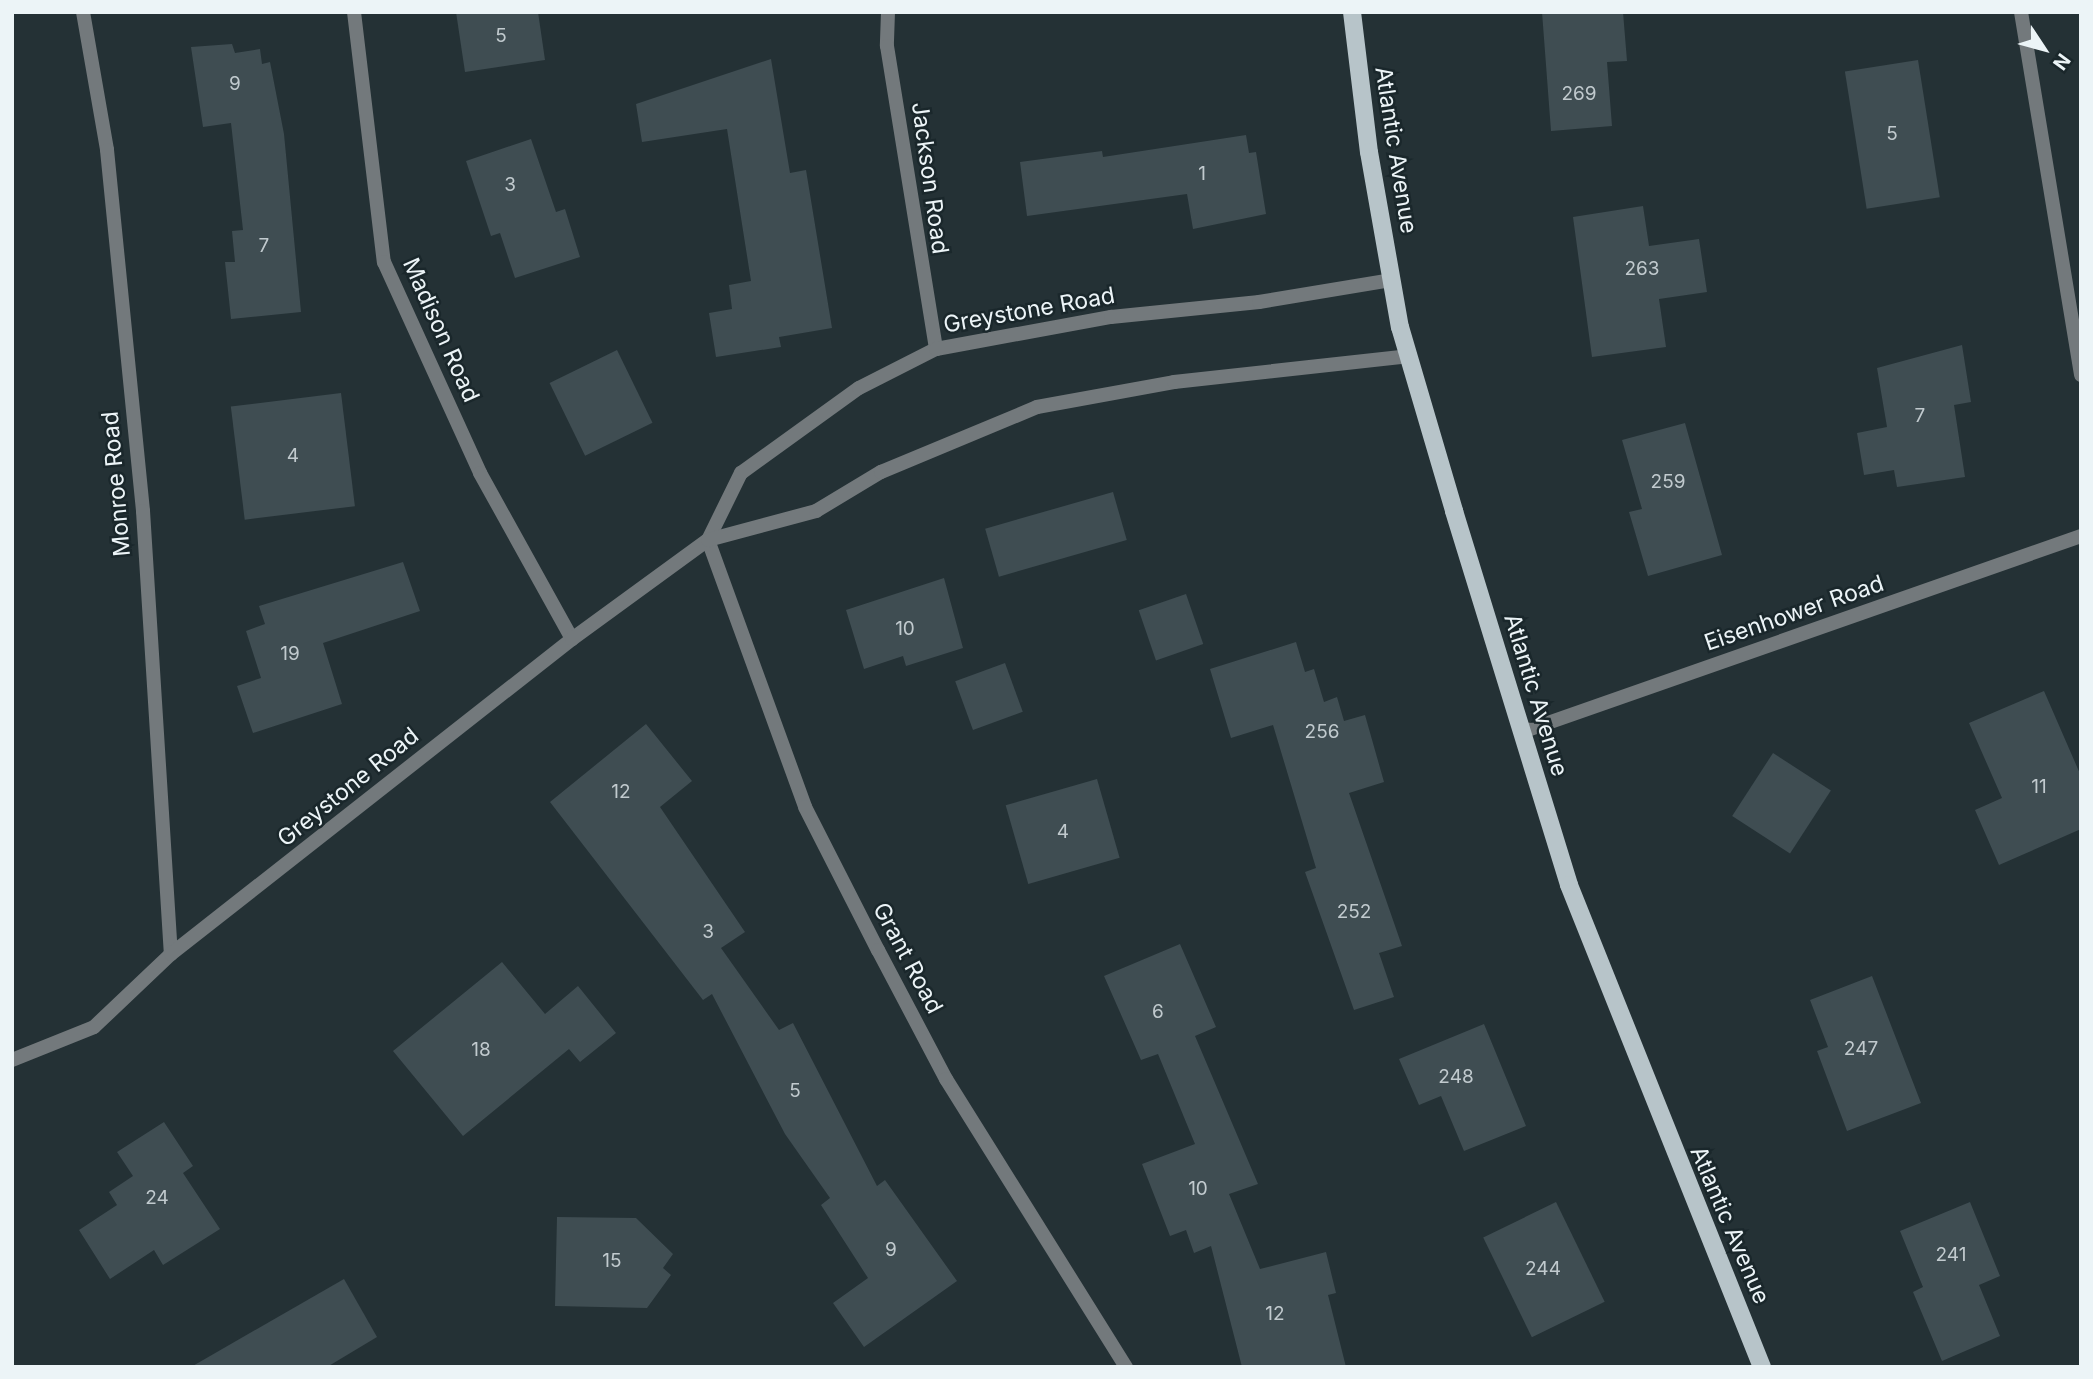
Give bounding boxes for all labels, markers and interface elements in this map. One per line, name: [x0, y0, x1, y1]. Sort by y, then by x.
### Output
north arrow: [2009, 14, 2079, 84]
house number: 5: [495, 25, 507, 47]
text: N: [2048, 49, 2075, 74]
street label: Atlantic Avenue: [1369, 65, 1423, 235]
house number: 9: [229, 73, 241, 95]
house number: 269: [1561, 83, 1597, 105]
street label: Jackson Road: [906, 100, 954, 256]
house number: 5: [1886, 123, 1898, 145]
house number: 1: [1198, 163, 1206, 185]
house number: 3: [504, 174, 516, 196]
house number: 7: [259, 235, 269, 257]
street label: Madison Road: [397, 254, 485, 406]
house number: 263: [1624, 258, 1660, 280]
street label: Greystone Road: [941, 281, 1117, 339]
house number: 7: [1915, 405, 1925, 427]
street label: Monroe Road: [96, 410, 136, 558]
house number: 4: [287, 445, 299, 467]
house number: 259: [1651, 471, 1685, 493]
street label: Eisenhower Road: [1701, 569, 1887, 657]
street label: Atlantic Avenue: [1498, 610, 1574, 780]
house number: 10: [895, 618, 915, 640]
house number: 19: [280, 643, 300, 665]
house number: 256: [1305, 721, 1339, 743]
street label: Greystone Road: [272, 722, 424, 852]
house number: 11: [2031, 776, 2047, 798]
house number: 12: [611, 781, 631, 803]
house number: 4: [1057, 821, 1069, 843]
street label: Grant Road: [867, 898, 949, 1018]
house number: 252: [1337, 901, 1371, 923]
house number: 3: [702, 921, 714, 943]
house number: 6: [1152, 1001, 1164, 1023]
house number: 247: [1844, 1038, 1878, 1060]
house number: 18: [471, 1039, 491, 1061]
house number: 248: [1438, 1066, 1474, 1088]
house number: 5: [789, 1080, 801, 1102]
street label: Atlantic Avenue: [1684, 1142, 1776, 1308]
house number: 10: [1188, 1178, 1208, 1200]
house number: 24: [145, 1187, 169, 1209]
house number: 9: [885, 1239, 897, 1261]
house number: 241: [1936, 1244, 1966, 1266]
house number: 15: [602, 1250, 622, 1272]
house number: 244: [1525, 1258, 1561, 1280]
house number: 12: [1265, 1303, 1285, 1325]

